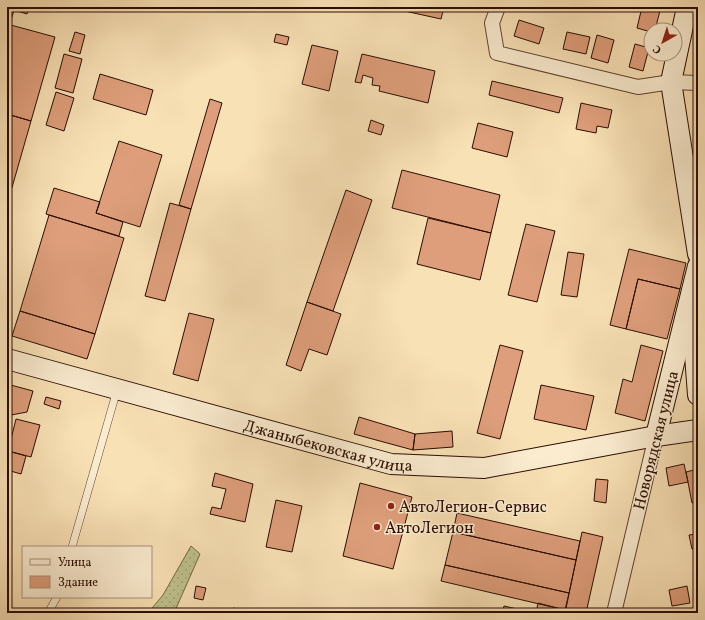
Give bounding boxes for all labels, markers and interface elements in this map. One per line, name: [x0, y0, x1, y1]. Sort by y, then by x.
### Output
north arrow: [643, 22, 683, 62]
text: С: [650, 41, 665, 57]
street label: Новорядская улица: [629, 368, 685, 512]
street label: Джаныбековская улица: [241, 415, 413, 478]
place label: АвтоЛегион-Сервис: [399, 497, 547, 519]
marker: АвтоЛегион-Сервис: [386, 501, 396, 511]
place label: АвтоЛегион: [385, 518, 474, 540]
marker: АвтоЛегион: [372, 522, 382, 532]
legend: [22, 546, 152, 598]
text: Улица: [58, 555, 91, 571]
text: Здание: [58, 575, 98, 591]

